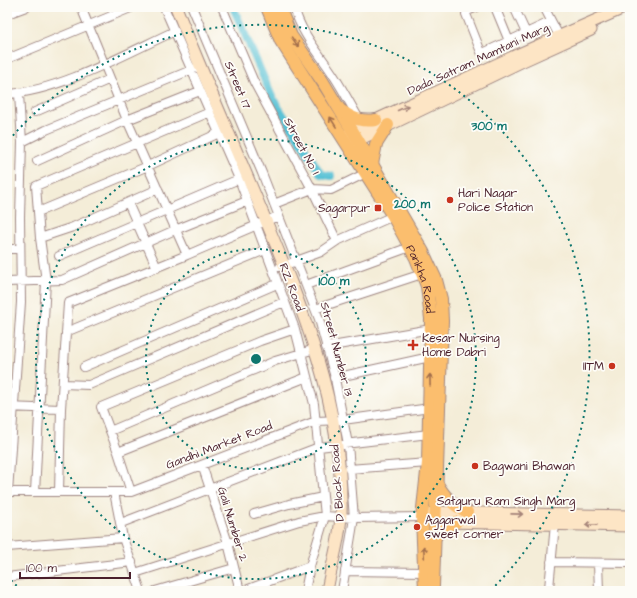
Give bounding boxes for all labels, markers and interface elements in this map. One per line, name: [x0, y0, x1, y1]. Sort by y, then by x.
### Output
street label: Dada Satram Mamtani Marg: [405, 19, 552, 101]
one-way arrow: [291, 37, 299, 48]
street label: Street 17: [220, 59, 256, 112]
one-way arrow: [396, 104, 408, 111]
street label: Street No 1: [279, 115, 324, 178]
one-way arrow: [329, 117, 337, 128]
text: 300 m: [470, 118, 507, 135]
place label: Hari Nagar Police Station: [458, 185, 533, 216]
marker: Hari Nagar Police Station: [445, 195, 455, 205]
text: 200 m: [393, 196, 431, 213]
place label: Sagarpur: [318, 200, 370, 218]
marker: Sagarpur: [373, 203, 383, 213]
street label: Pankha Road: [401, 242, 438, 314]
street label: RZ Road: [275, 261, 308, 314]
text: 100 m: [319, 273, 350, 290]
street label: Street Number 13: [316, 300, 357, 398]
place label: Kesar Nursing Home Dabri: [422, 330, 500, 361]
marker: Kesar Nursing Home Dabri: [407, 339, 419, 351]
centre of rings: [249, 352, 263, 366]
place label: IITM: [583, 358, 604, 375]
marker: IITM: [607, 361, 617, 371]
one-way arrow: [427, 374, 434, 387]
street label: Gandhi Market Road: [163, 417, 275, 474]
street label: D Block Road: [326, 444, 349, 522]
place label: Bagwani Bhawan: [483, 458, 575, 476]
marker: Bagwani Bhawan: [470, 461, 480, 471]
street label: Gali Number 2: [213, 485, 252, 564]
street label: Satguru Ram Singh Marg: [437, 493, 575, 511]
one-way arrow: [510, 510, 523, 517]
place label: Aggarwal sweet corner: [425, 512, 504, 543]
one-way arrow: [585, 521, 598, 529]
marker: Aggarwal sweet corner: [412, 522, 422, 532]
one-way arrow: [421, 546, 428, 559]
scale bar: [20, 554, 130, 580]
text: 100 m: [26, 560, 57, 577]

